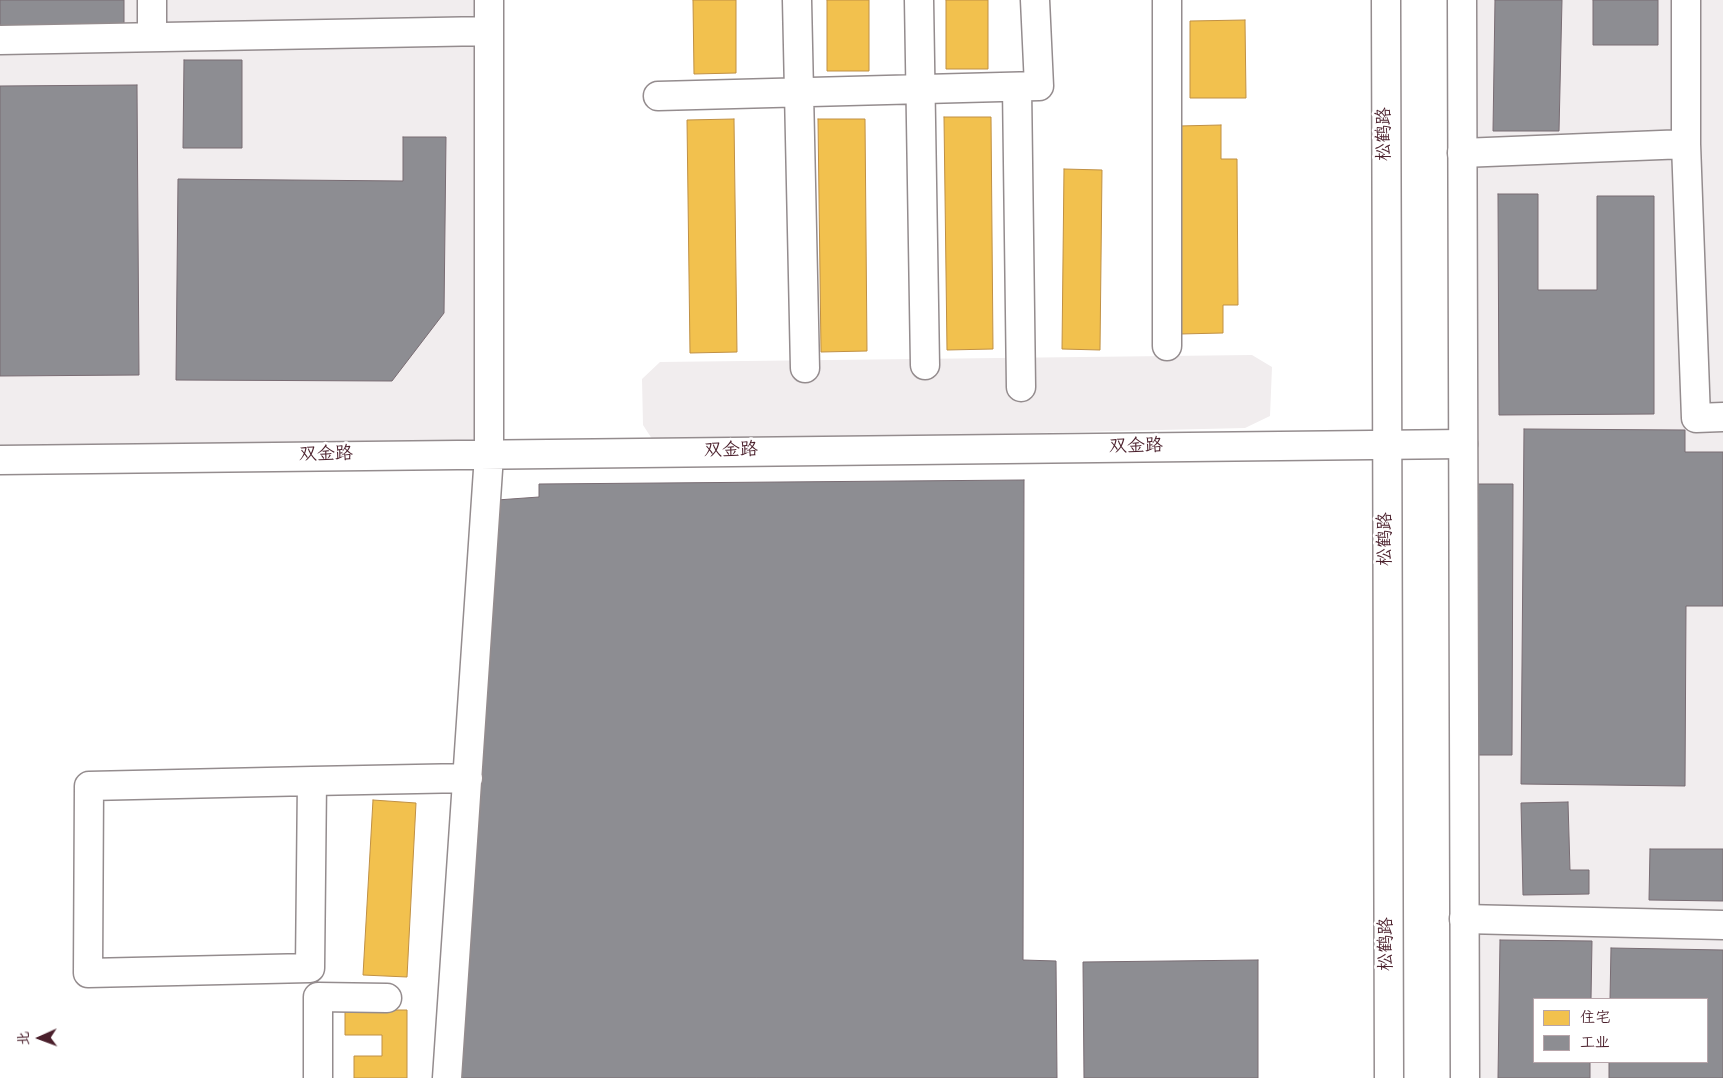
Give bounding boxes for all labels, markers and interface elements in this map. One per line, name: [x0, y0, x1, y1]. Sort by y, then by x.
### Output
street label: 松鹤路: [1375, 107, 1397, 161]
street label: 双金路: [1109, 437, 1163, 459]
street label: 双金路: [704, 441, 758, 463]
street label: 双金路: [299, 445, 353, 467]
street label: 松鹤路: [1376, 512, 1398, 566]
street label: 松鹤路: [1377, 917, 1399, 971]
legend: [1533, 998, 1708, 1063]
text: 住宅: [1580, 1007, 1610, 1029]
north arrow: [15, 1013, 65, 1063]
text: 北: [14, 1031, 35, 1046]
text: 工业: [1580, 1032, 1610, 1054]

